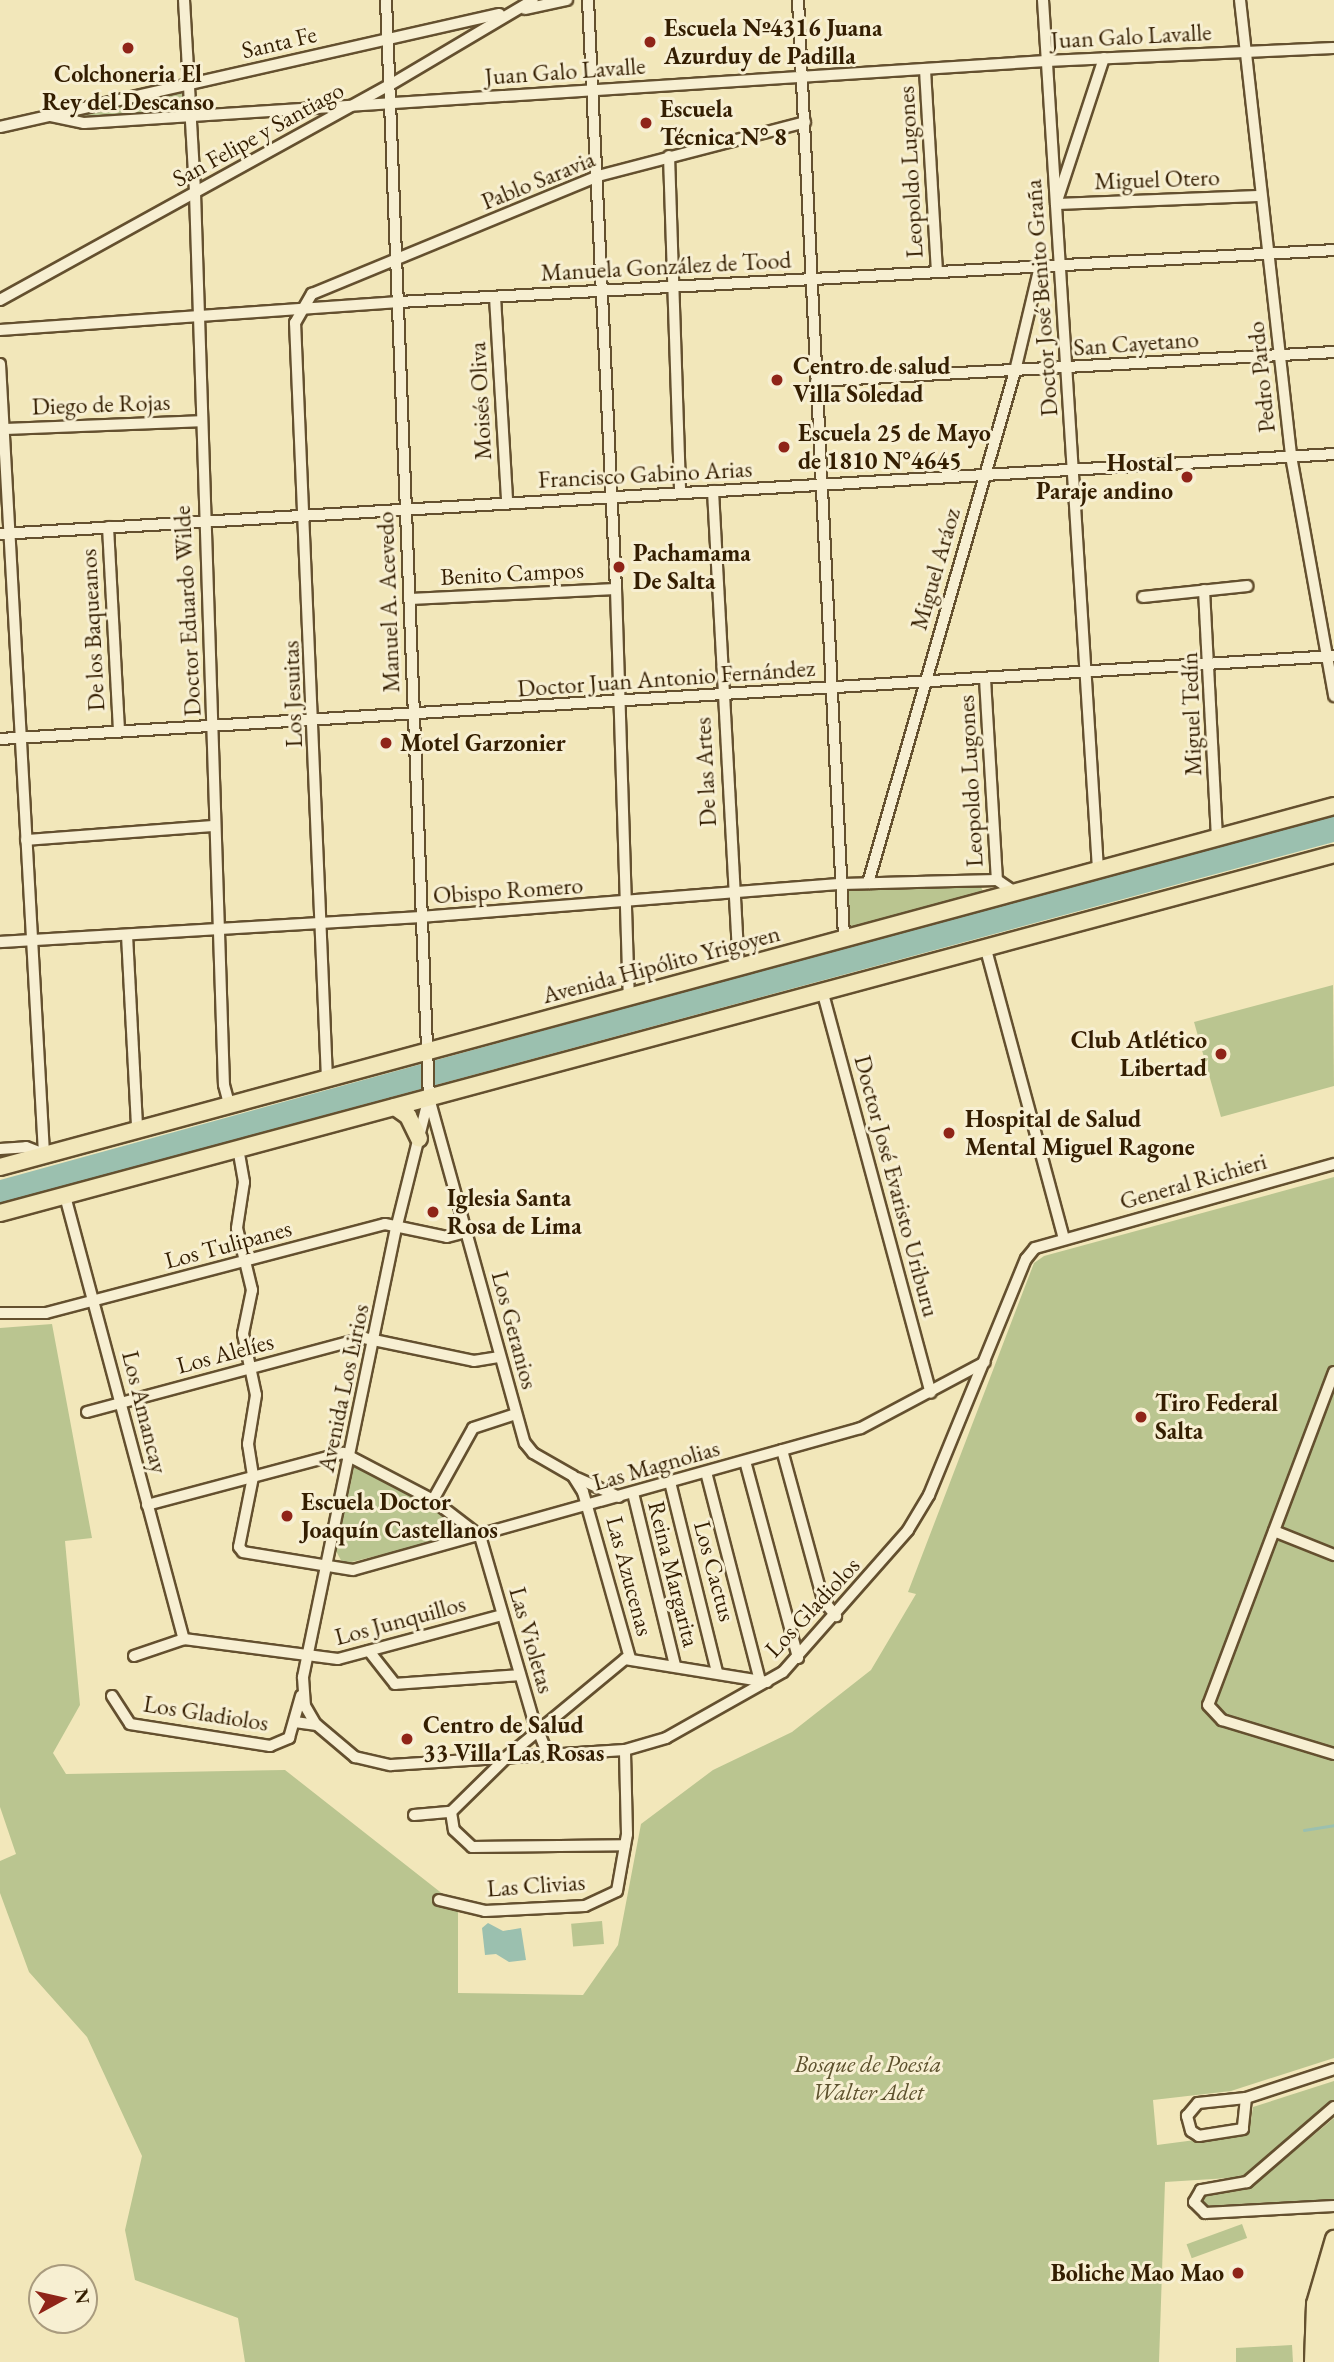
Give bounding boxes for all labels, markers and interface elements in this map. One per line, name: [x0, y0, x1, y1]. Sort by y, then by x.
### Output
place label: Escuela Nº4316 Juana Azurduy de Padilla: [664, 14, 882, 70]
street label: Juan Galo Lavalle: [1050, 17, 1212, 55]
street label: Santa Fe: [239, 19, 319, 65]
marker: Escuela Nº4316 Juana Azurduy de Padilla: [642, 34, 658, 50]
marker: Colchoneria El Rey del Descanso: [120, 40, 136, 56]
street label: Juan Galo Lavalle: [484, 51, 646, 91]
place label: Colchoneria El Rey del Descanso: [42, 60, 214, 116]
street label: San Felipe y Santiago: [167, 75, 349, 193]
street label: Leopoldo Lugones: [891, 85, 929, 259]
place label: Escuela Técnica N° 8: [660, 95, 787, 151]
marker: Escuela Técnica N° 8: [638, 115, 654, 131]
street label: Pablo Saravia: [477, 144, 599, 216]
street label: Miguel Otero: [1094, 162, 1220, 196]
street label: Doctor José Benito Graña: [1018, 179, 1064, 417]
street label: Manuela González de Tood: [540, 245, 792, 287]
street label: Pedro Pardo: [1241, 320, 1281, 434]
street label: San Cayetano: [1072, 324, 1200, 362]
street label: Moisés Oliva: [463, 341, 497, 461]
place label: Centro de salud Villa Soledad: [793, 352, 950, 408]
marker: Centro de salud Villa Soledad: [767, 370, 787, 390]
street label: Diego de Rojas: [31, 387, 171, 421]
place label: Escuela 25 de Mayo de 1810 N°4645: [798, 419, 991, 475]
marker: Escuela 25 de Mayo de 1810 N°4645: [776, 439, 792, 455]
place label: Hostal Paraje andino: [1036, 449, 1173, 505]
street label: Francisco Gabino Arias: [537, 454, 753, 494]
marker: Hostal Paraje andino: [1179, 469, 1195, 485]
street label: Doctor Eduardo Wilde: [167, 505, 207, 717]
street label: Miguel Aráoz: [904, 505, 966, 633]
street label: Manuel A. Acevedo: [370, 511, 406, 693]
place label: Pachamama De Salta: [633, 539, 751, 595]
street label: De los Baqueanos: [73, 548, 111, 712]
street label: Benito Campos: [440, 555, 584, 591]
marker: Pachamama De Salta: [611, 559, 627, 575]
street label: Los Jesuitas: [276, 640, 308, 748]
street label: Miguel Tedín: [1174, 652, 1208, 776]
street label: Doctor Juan Antonio Fernández: [516, 653, 816, 703]
street label: Leopoldo Lugones: [951, 694, 989, 868]
street label: De las Artes: [688, 717, 722, 827]
place label: Motel Garzonier: [400, 729, 566, 757]
marker: Motel Garzonier: [378, 735, 394, 751]
street label: Obispo Romero: [432, 870, 584, 910]
street label: Avenida Hipólito Yrigoyen: [539, 918, 783, 1010]
place label: Club Atlético Libertad: [1071, 1026, 1207, 1082]
marker: Club Atlético Libertad: [1213, 1046, 1229, 1062]
street label: Doctor José Evaristo Uriburu: [848, 1052, 946, 1320]
place label: Hospital de Salud Mental Miguel Ragone: [965, 1105, 1195, 1161]
marker: Hospital de Salud Mental Miguel Ragone: [939, 1123, 959, 1143]
street label: General Richieri: [1116, 1146, 1270, 1216]
place label: Iglesia Santa Rosa de Lima: [447, 1184, 582, 1240]
marker: Iglesia Santa Rosa de Lima: [425, 1204, 441, 1220]
street label: Los Tulipanes: [161, 1213, 295, 1275]
street label: Los Geranios: [485, 1268, 545, 1392]
street label: Avenida Los Lirios: [311, 1301, 375, 1475]
street label: Los Alelíes: [173, 1326, 277, 1380]
street label: Los Amancay: [116, 1348, 174, 1476]
place label: Tiro Federal Salta: [1155, 1389, 1278, 1445]
marker: Tiro Federal Salta: [1133, 1409, 1149, 1425]
street label: Las Magnolias: [589, 1433, 723, 1497]
place label: Escuela Doctor Joaquín Castellanos: [301, 1488, 498, 1544]
street label: Reina Margarita: [642, 1498, 706, 1650]
marker: Escuela Doctor Joaquín Castellanos: [279, 1508, 295, 1524]
street label: Las Azucenas: [600, 1513, 660, 1639]
street label: Los Cactus: [688, 1518, 742, 1624]
street label: Los Gladiolos: [758, 1551, 866, 1663]
street label: Las Violetas: [503, 1584, 561, 1696]
street label: Los Junquillos: [331, 1589, 469, 1651]
street label: Los Gladiolos: [141, 1689, 271, 1737]
place label: Centro de Salud 33 Villa Las Rosas: [423, 1711, 604, 1767]
marker: Centro de Salud 33 Villa Las Rosas: [397, 1729, 417, 1749]
street label: Las Clivias: [486, 1867, 586, 1903]
park label: Bosque de Poesía Walter Adet: [794, 2050, 942, 2106]
place label: Boliche Mao Mao: [1051, 2259, 1224, 2287]
north arrow: [28, 2264, 98, 2334]
marker: Boliche Mao Mao: [1230, 2265, 1246, 2281]
text: N: [69, 2287, 96, 2306]

